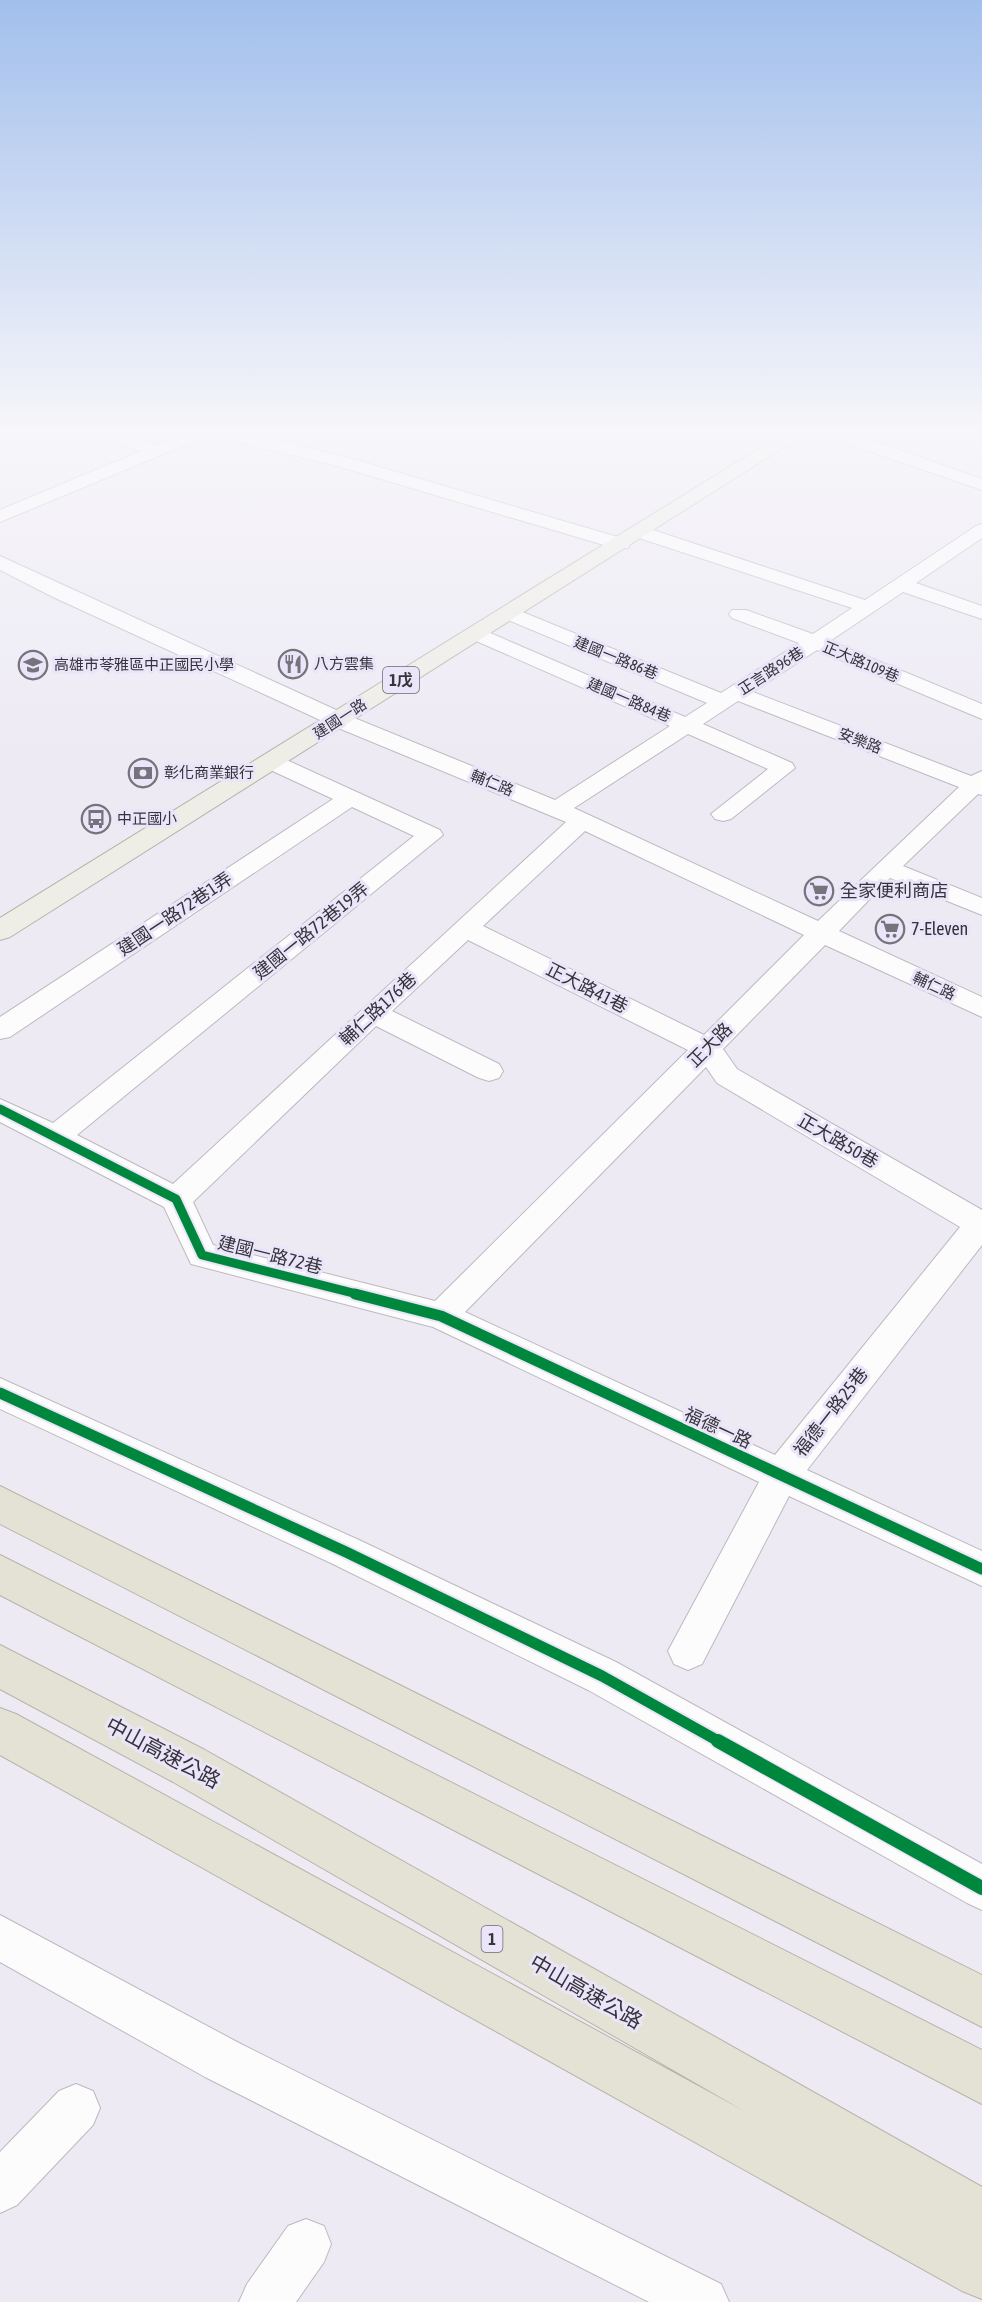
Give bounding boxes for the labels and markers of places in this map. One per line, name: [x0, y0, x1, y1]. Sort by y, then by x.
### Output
restaurant icon: 八方雲集: [277, 648, 309, 680]
school or university icon: 高雄市苓雅區中正國民小學: [17, 649, 49, 681]
place label: 八方雲集: [314, 655, 374, 672]
place label: 高雄市苓雅區中正國民小學: [54, 656, 234, 673]
bank icon: 彰化商業銀行: [127, 757, 159, 789]
place label: 彰化商業銀行: [164, 764, 254, 781]
bus stop icon: 中正國小: [80, 803, 112, 835]
place label: 中正國小: [117, 810, 177, 827]
supermarket icon: 全家便利商店: [803, 875, 835, 907]
place label: 全家便利商店: [840, 880, 948, 901]
supermarket icon: 7-Eleven: [874, 913, 906, 945]
place label: 7-Eleven: [911, 918, 968, 939]

